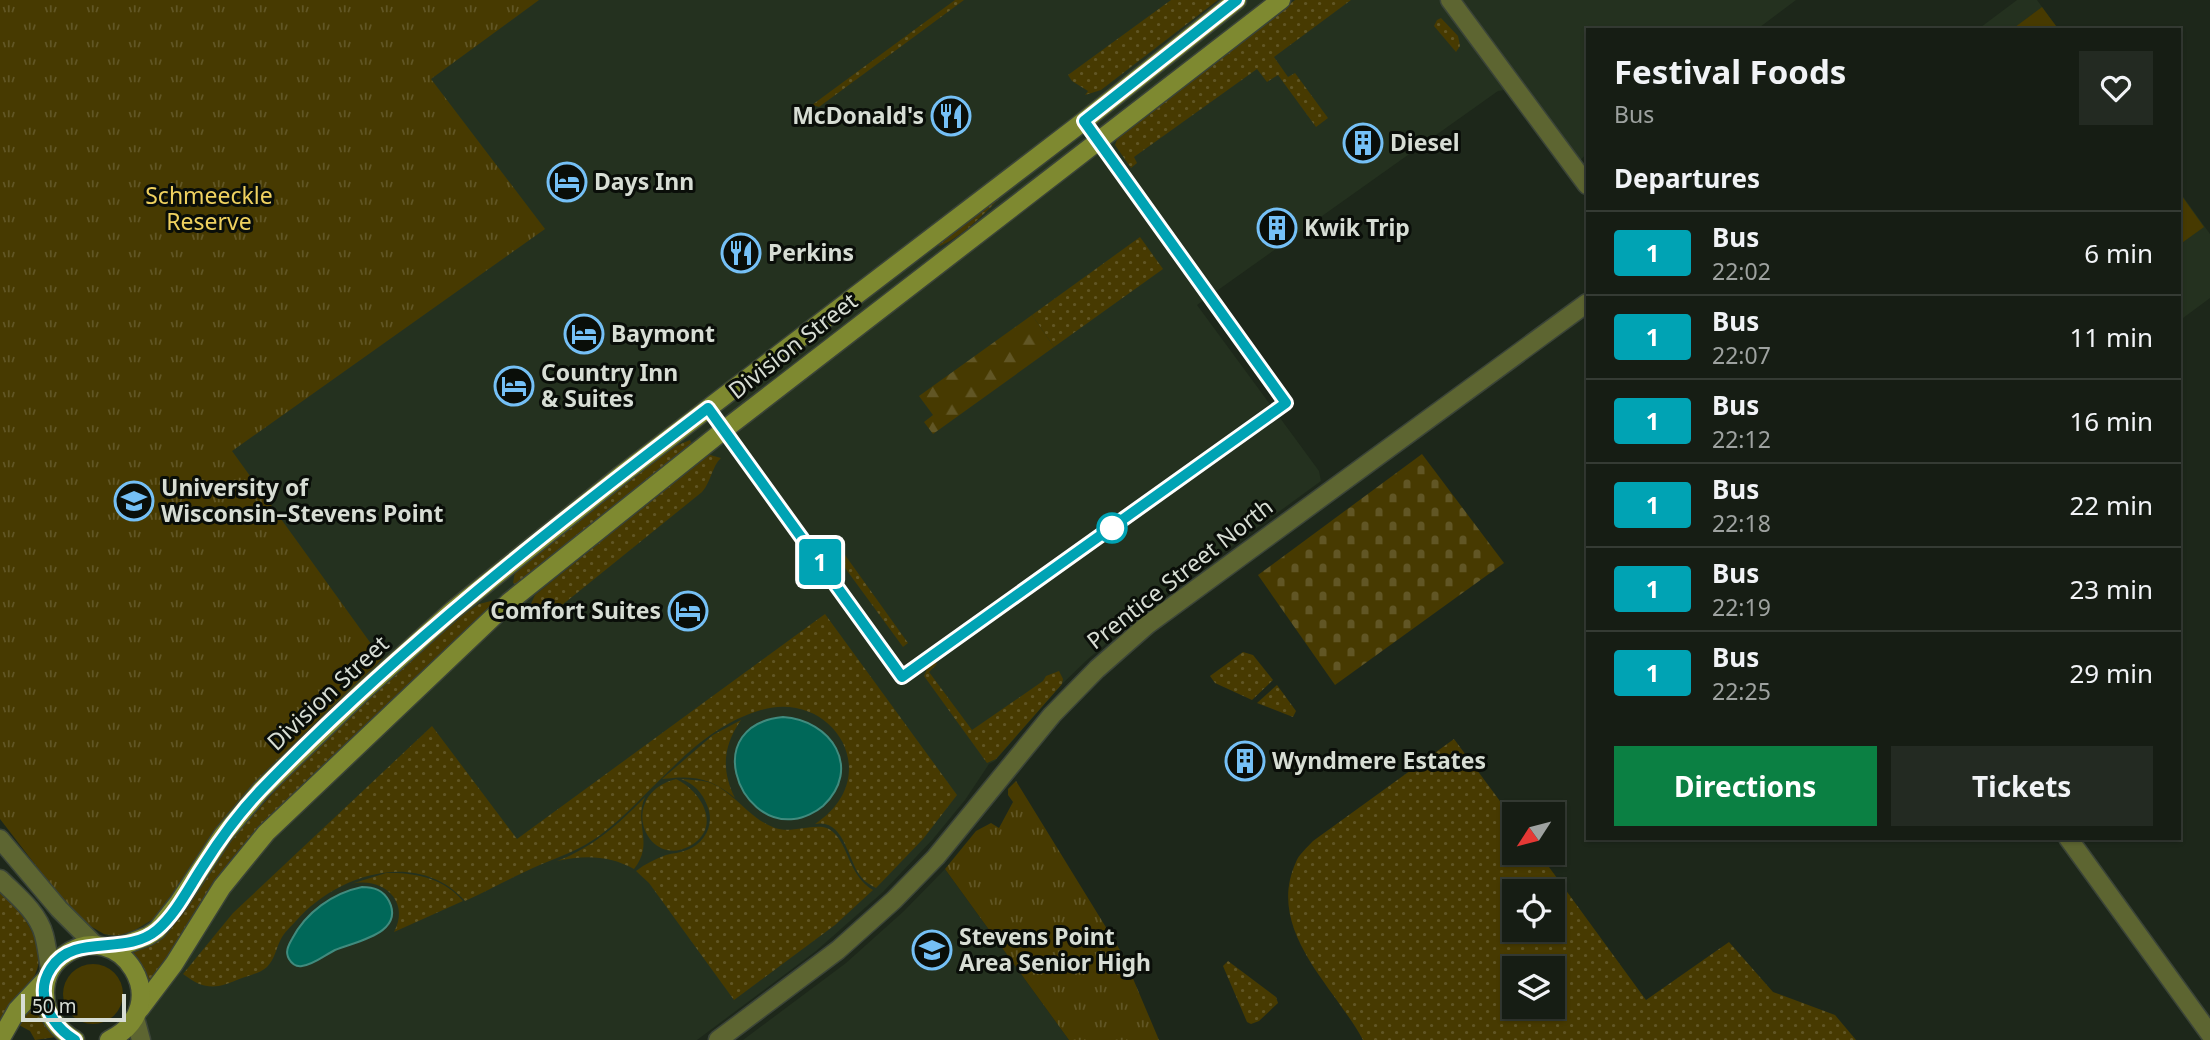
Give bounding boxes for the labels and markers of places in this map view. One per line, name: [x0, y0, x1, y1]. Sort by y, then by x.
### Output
restaurant icon: McDonald's: [930, 95, 972, 137]
place label: McDonald's: [792, 99, 924, 131]
building icon: Diesel: [1342, 122, 1384, 164]
place label: Diesel: [1390, 126, 1460, 158]
hotel icon: Days Inn: [546, 161, 588, 203]
place label: Days Inn: [594, 165, 694, 197]
building icon: Kwik Trip: [1256, 207, 1298, 249]
place label: Kwik Trip: [1304, 211, 1410, 243]
restaurant icon: Perkins: [720, 232, 762, 274]
place label: Perkins: [768, 236, 854, 268]
hotel icon: Baymont: [563, 313, 605, 355]
place label: Baymont: [611, 317, 715, 349]
place label: Country Inn & Suites: [541, 356, 678, 414]
hotel icon: Country Inn & Suites: [493, 365, 535, 407]
place label: University of Wisconsin–Stevens Point: [161, 471, 443, 529]
school or university icon: University of Wisconsin–Stevens Point: [113, 480, 155, 522]
unlabelled marker: [1097, 513, 1127, 543]
hotel icon: Comfort Suites: [667, 590, 709, 632]
place label: Comfort Suites: [490, 594, 661, 626]
building icon: Wyndmere Estates: [1224, 740, 1266, 782]
place label: Wyndmere Estates: [1272, 744, 1486, 776]
place label: Stevens Point Area Senior High: [959, 920, 1151, 978]
school or university icon: Stevens Point Area Senior High: [911, 929, 953, 971]

